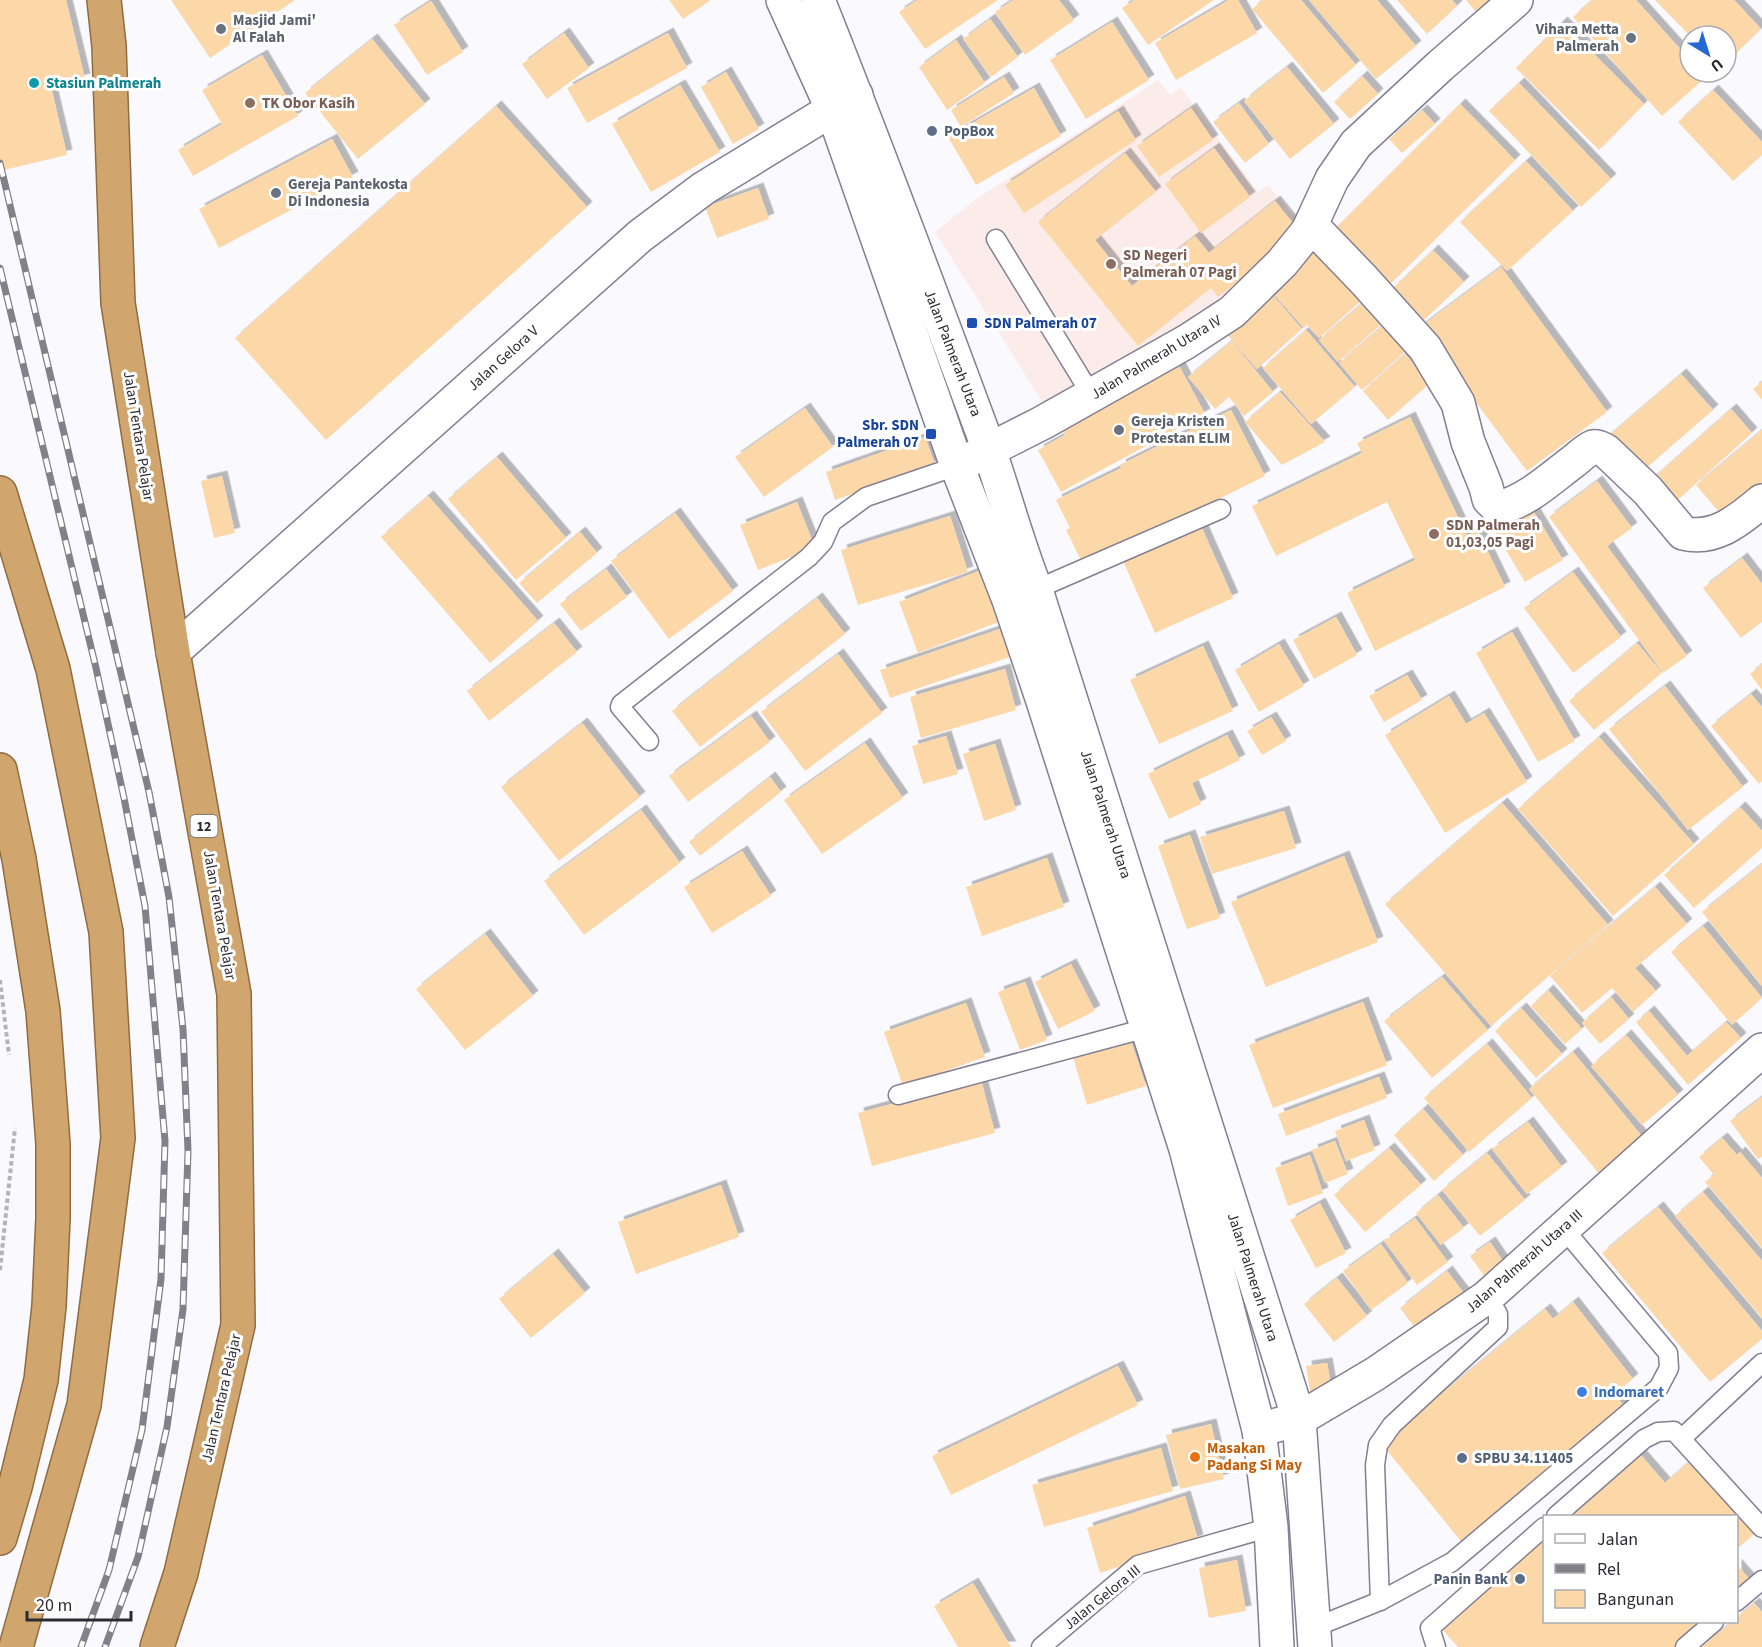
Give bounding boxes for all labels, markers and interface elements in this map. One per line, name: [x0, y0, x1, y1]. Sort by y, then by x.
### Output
place label: Masjid Jami' Al Falah: [232, 10, 316, 48]
place label: Vihara Metta Palmerah: [1535, 19, 1619, 57]
marker: Masjid Jami' Al Falah: [214, 22, 228, 36]
north arrow: [1678, 24, 1738, 84]
marker: Vihara Metta Palmerah: [1624, 31, 1638, 45]
text: U: [1706, 53, 1728, 77]
place label: Stasiun Palmerah: [46, 73, 161, 94]
marker: Stasiun Palmerah: [27, 76, 41, 90]
place label: TK Obor Kasih: [262, 93, 355, 114]
marker: TK Obor Kasih: [243, 96, 257, 110]
place label: PopBox: [944, 121, 995, 142]
marker: PopBox: [925, 124, 939, 138]
place label: Gereja Pantekosta Di Indonesia: [288, 174, 408, 212]
marker: Gereja Pantekosta Di Indonesia: [269, 186, 283, 200]
place label: SD Negeri Palmerah 07 Pagi: [1123, 245, 1237, 283]
marker: SD Negeri Palmerah 07 Pagi: [1104, 257, 1118, 271]
street label: Jalan Palmerah Utara: [919, 287, 986, 420]
street label: Jalan Palmerah Utara IV: [1087, 310, 1226, 405]
place label: SDN Palmerah 07: [984, 313, 1097, 334]
marker: SDN Palmerah 07: [965, 316, 979, 330]
street label: Jalan Gelora V: [463, 321, 544, 396]
street label: Jalan Tentara Pelajar: [118, 370, 159, 503]
place label: Gereja Kristen Protestan ELIM: [1131, 411, 1230, 449]
place label: Sbr. SDN Palmerah 07: [837, 415, 919, 453]
marker: Gereja Kristen Protestan ELIM: [1112, 423, 1126, 437]
marker: Sbr. SDN Palmerah 07: [924, 427, 938, 441]
place label: SDN Palmerah 01,03,05 Pagi: [1446, 515, 1540, 553]
marker: SDN Palmerah 01,03,05 Pagi: [1427, 527, 1441, 541]
street label: Jalan Palmerah Utara: [1075, 747, 1136, 881]
road number: 12: [190, 815, 218, 837]
street label: Jalan Tentara Pelajar: [198, 849, 241, 982]
street label: Jalan Palmerah Utara III: [1461, 1204, 1588, 1318]
street label: Jalan Palmerah Utara: [1222, 1210, 1283, 1344]
street label: Jalan Tentara Pelajar: [197, 1331, 247, 1464]
place label: Indomaret: [1594, 1382, 1664, 1403]
marker: Indomaret: [1575, 1385, 1589, 1399]
place label: Masakan Padang Si May: [1207, 1438, 1302, 1476]
place label: SPBU 34.11405: [1474, 1448, 1573, 1469]
marker: Masakan Padang Si May: [1188, 1450, 1202, 1464]
marker: SPBU 34.11405: [1455, 1451, 1469, 1465]
legend: [1543, 1515, 1738, 1623]
text: Jalan: [1597, 1527, 1638, 1552]
text: Rel: [1597, 1557, 1621, 1582]
street label: Jalan Gelora III: [1059, 1560, 1145, 1635]
place label: Panin Bank: [1434, 1569, 1509, 1590]
marker: Panin Bank: [1513, 1572, 1527, 1586]
scale bar: [27, 1584, 130, 1622]
text: Bangunan: [1597, 1587, 1674, 1612]
text: 20 m: [36, 1593, 72, 1618]

